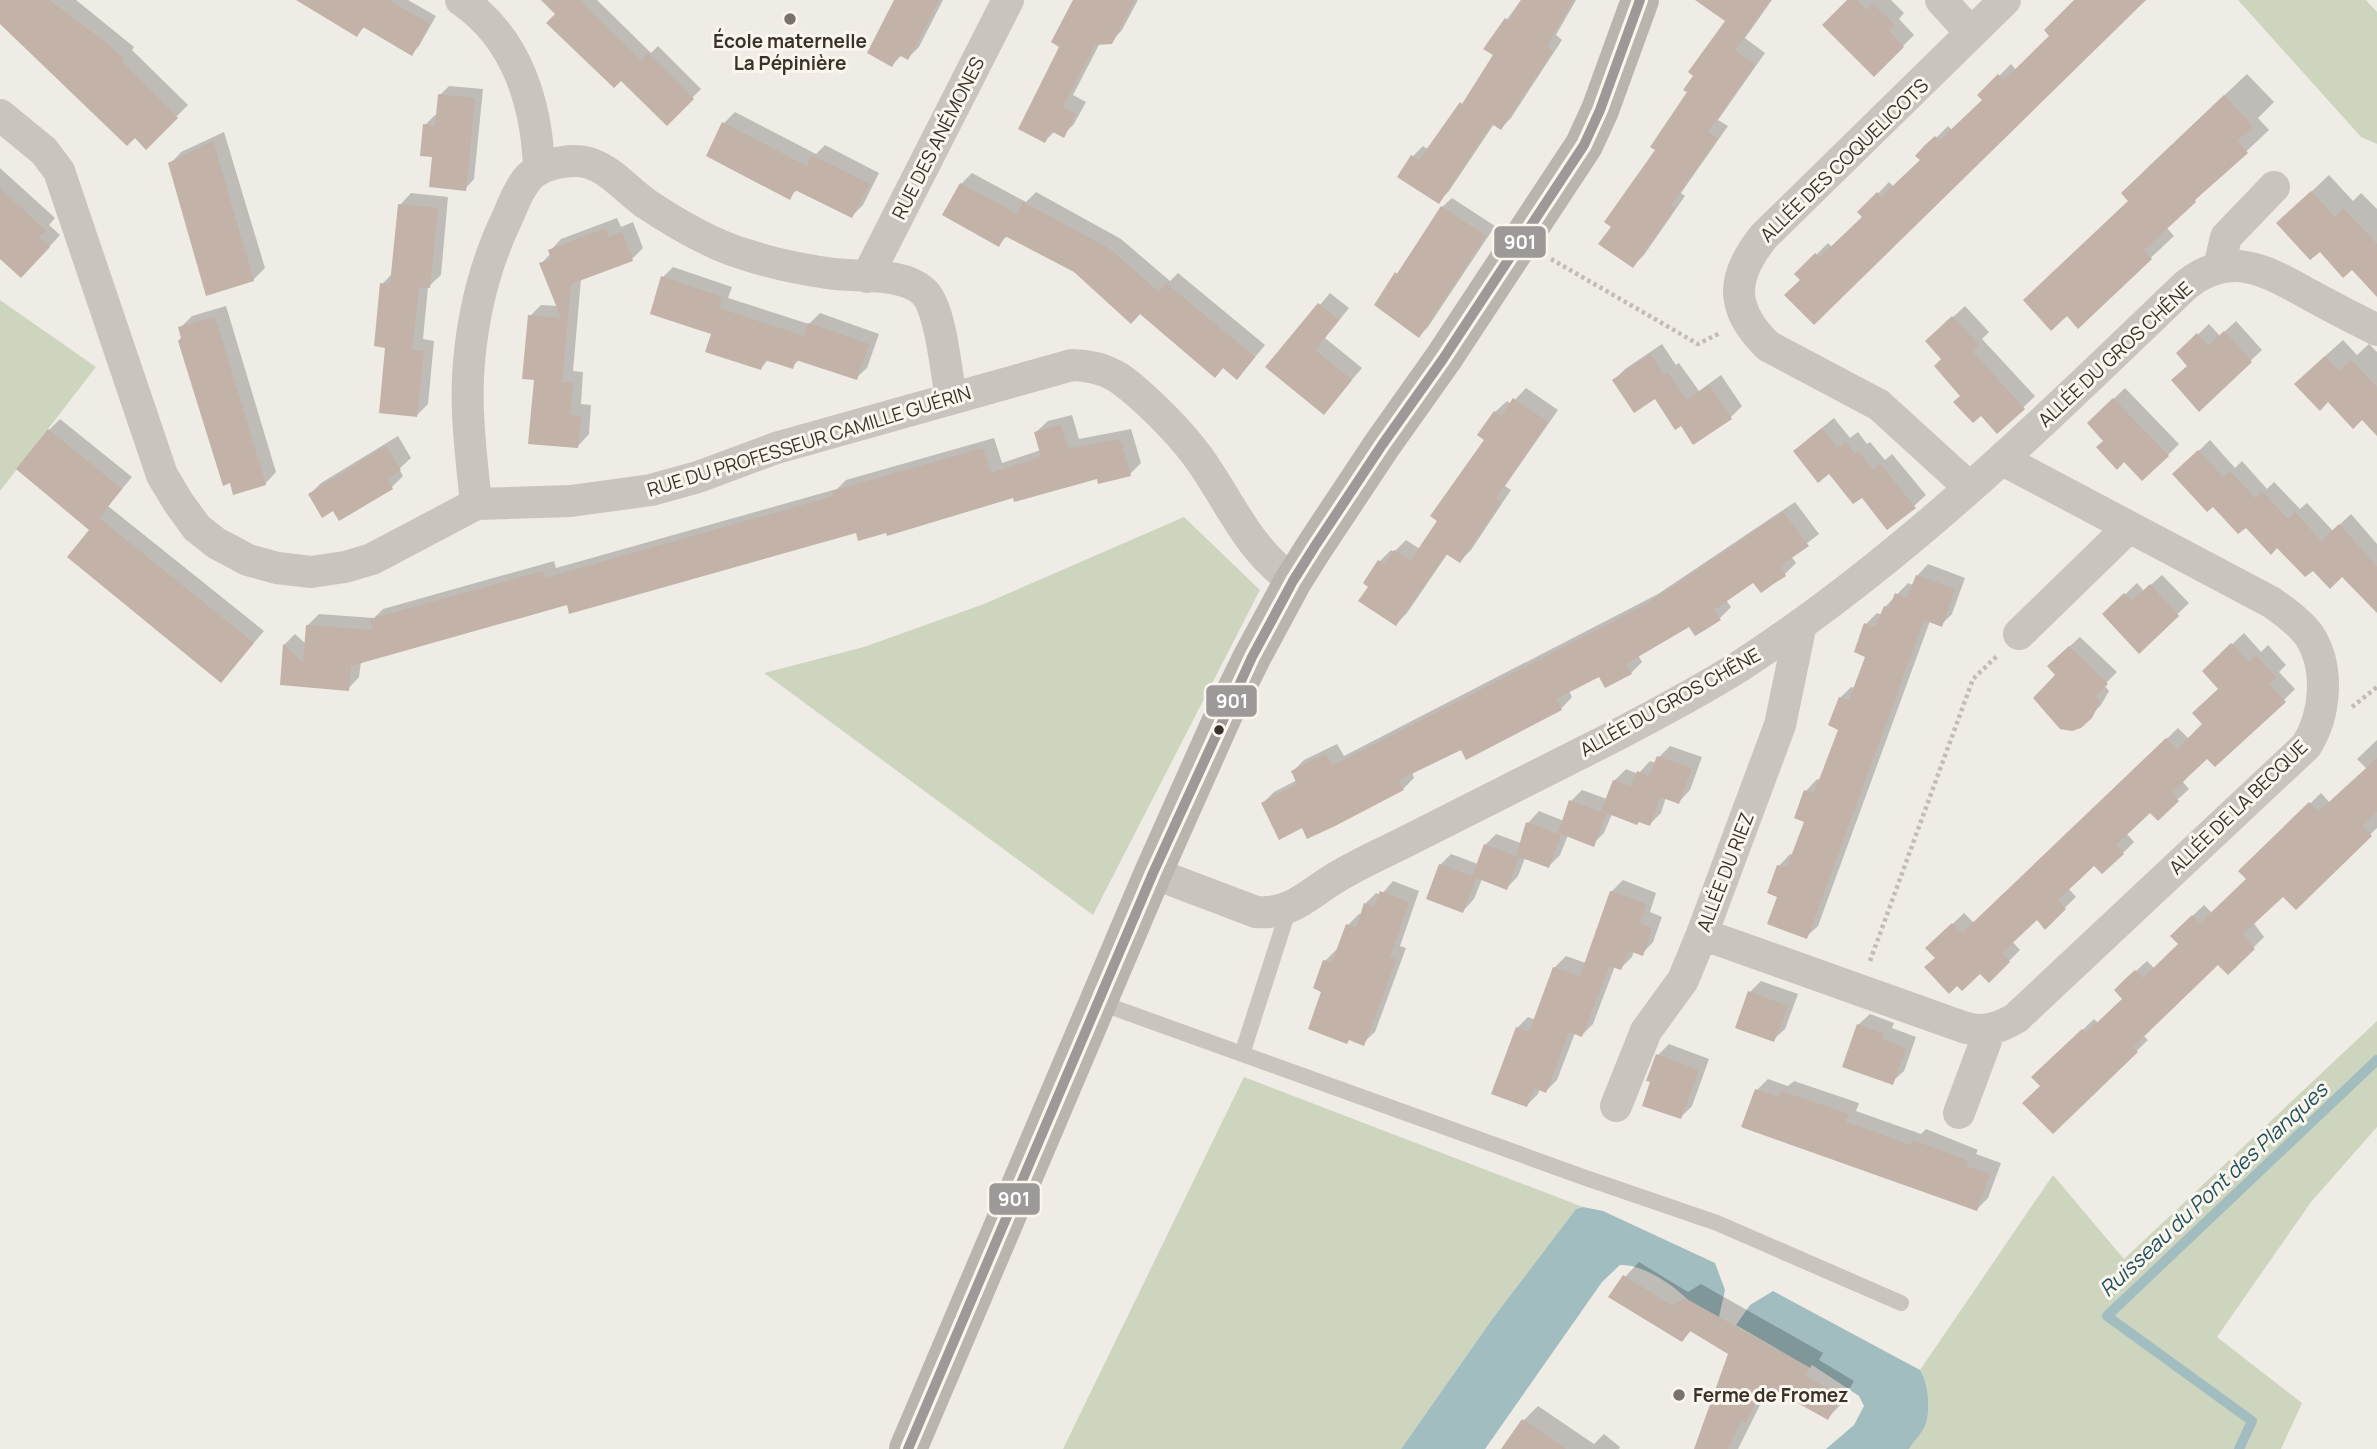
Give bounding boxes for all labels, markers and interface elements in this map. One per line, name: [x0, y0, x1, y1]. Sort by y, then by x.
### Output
marker: École maternelle La Pépinière: [782, 11, 798, 27]
place label: École maternelle La Pépinière: [713, 28, 867, 76]
street label: RUE DES ANÉMONES: [886, 52, 990, 224]
street label: ALLÉE DES COQUELICOTS: [1754, 72, 1934, 247]
line badge: 901: [1493, 225, 1547, 259]
text: 901: [1504, 229, 1536, 255]
street label: ALLÉE DU GROS CHÊNE: [2032, 275, 2198, 433]
street label: RUE DU PROFESSEUR CAMILLE GUÉRIN: [644, 379, 974, 503]
street label: ALLÉE DU GROS CHÊNE: [1575, 641, 1765, 763]
line badge: 901: [1205, 684, 1258, 718]
text: 901: [1216, 688, 1248, 714]
unlabelled marker: [1212, 723, 1226, 737]
street label: ALLÉE DE LA BECQUE: [2163, 734, 2313, 880]
street label: ALLÉE DU RIEZ: [1690, 809, 1760, 935]
water label: Ruisseau du Pont des Planques: [2093, 1074, 2334, 1302]
line badge: 901: [988, 1182, 1041, 1216]
text: 901: [998, 1186, 1030, 1212]
place label: Ferme de Fromez: [1693, 1382, 1848, 1408]
marker: Ferme de Fromez: [1671, 1387, 1687, 1403]

